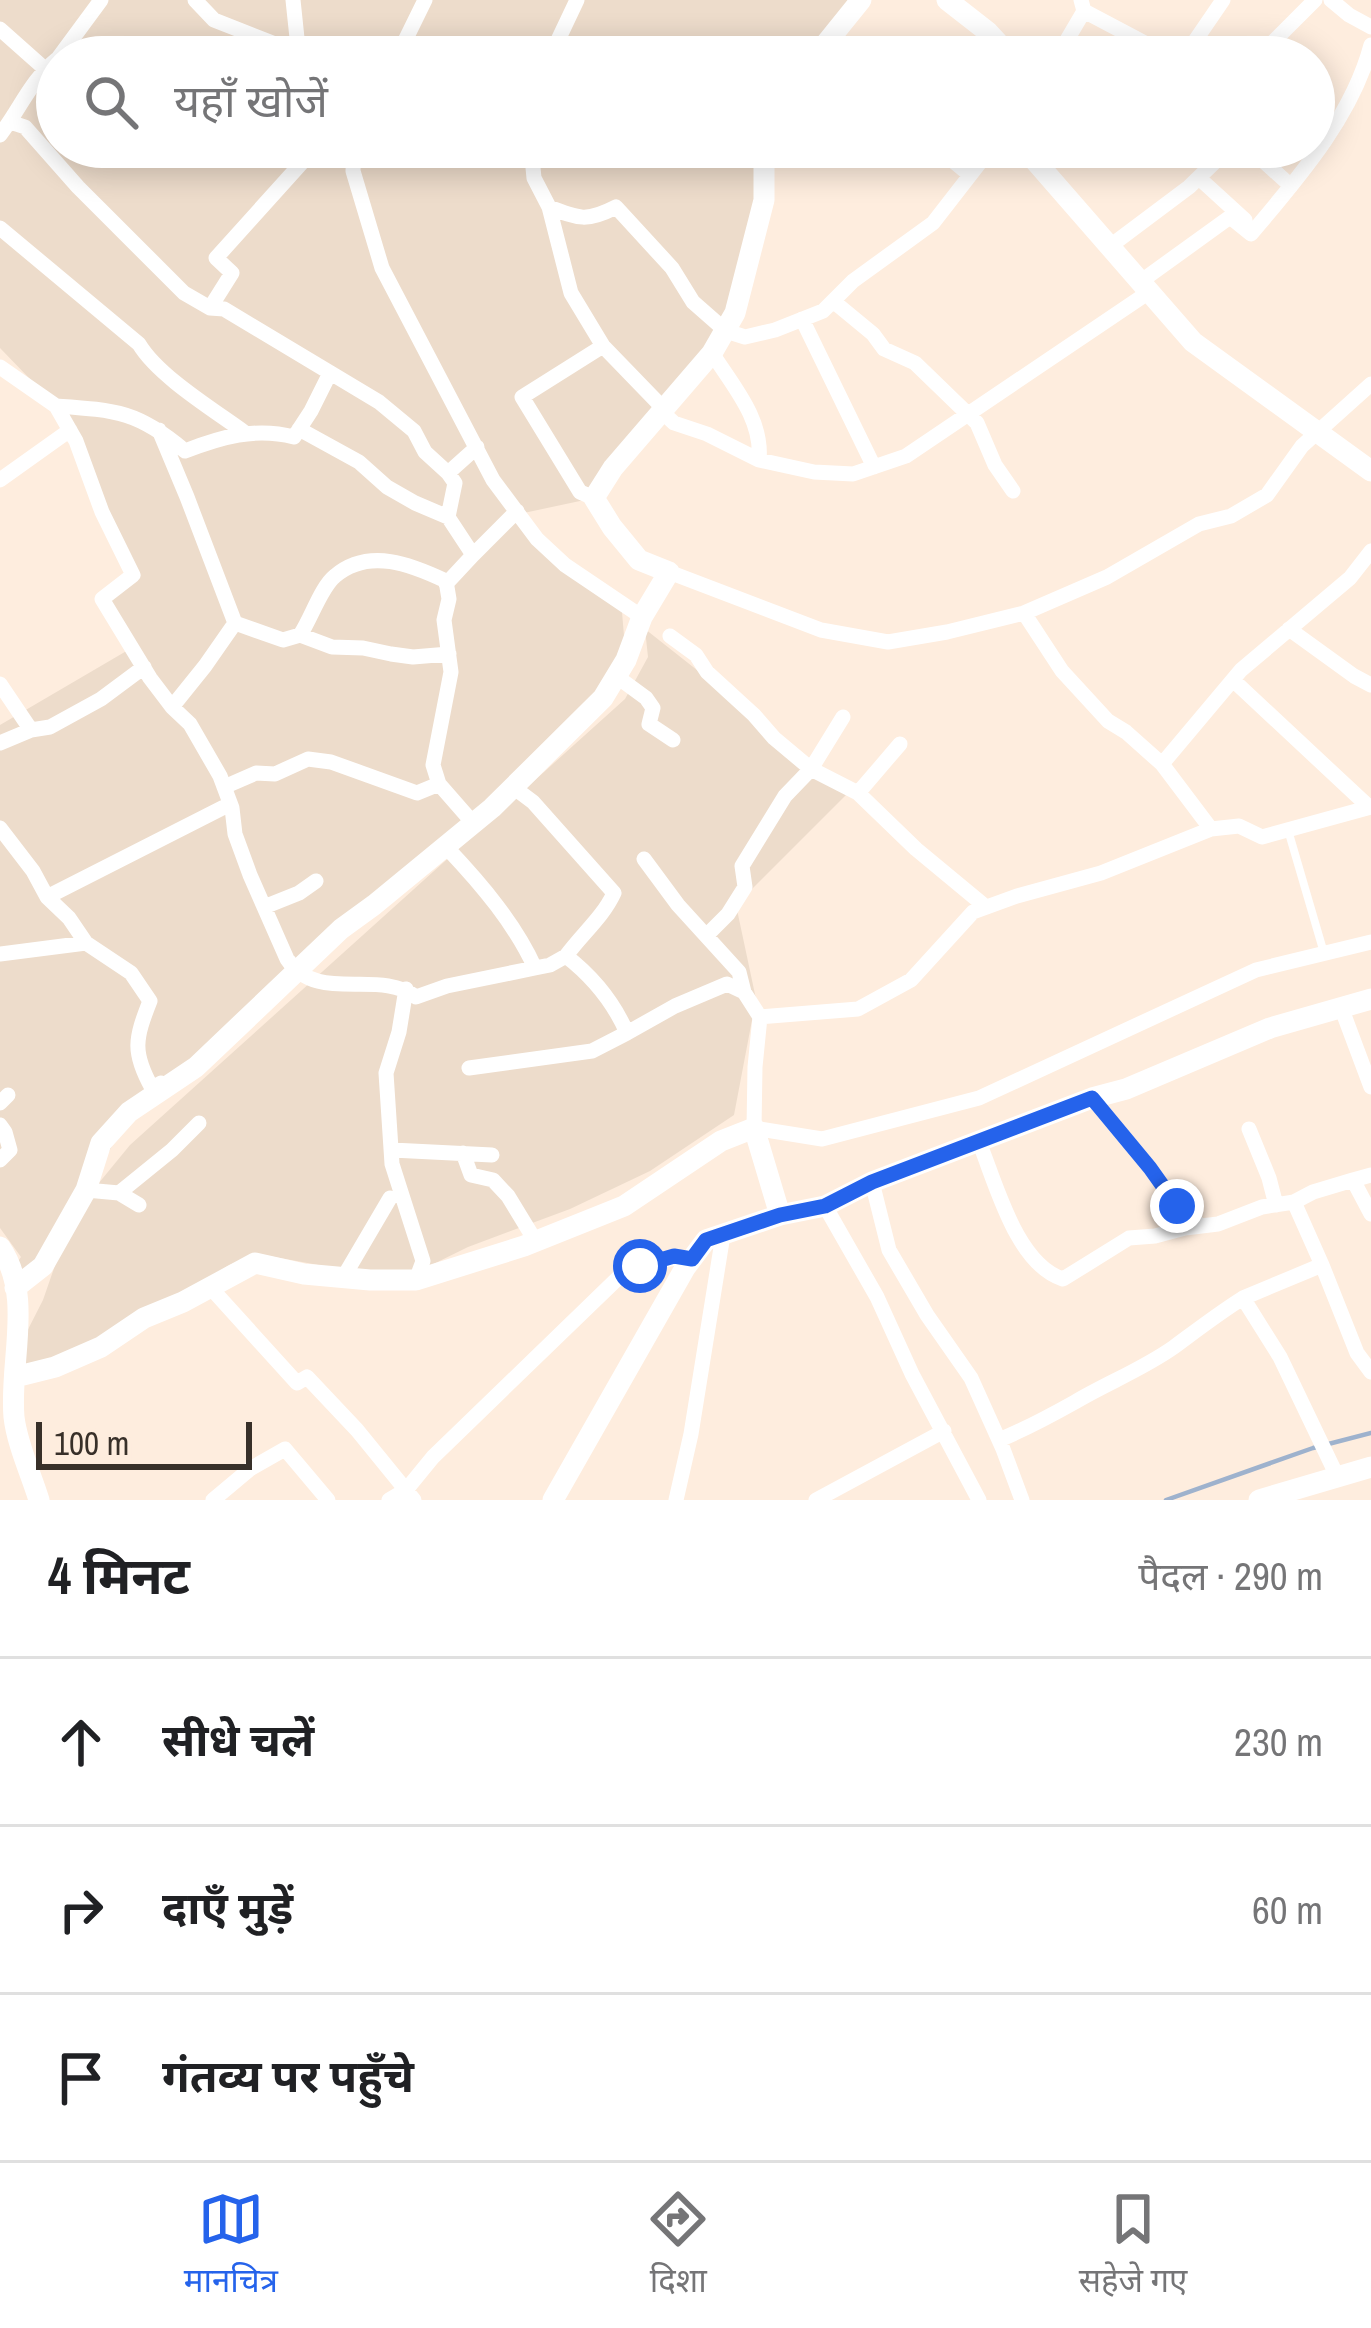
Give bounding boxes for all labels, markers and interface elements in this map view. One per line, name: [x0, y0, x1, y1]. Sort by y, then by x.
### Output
search box: [36, 36, 1335, 168]
icon: search: [78, 69, 144, 135]
text: यहाँ खोजें: [174, 70, 328, 131]
route end: [1150, 1179, 1204, 1233]
route start: [613, 1239, 667, 1293]
scale bar: [36, 1416, 252, 1469]
text: 100 m: [54, 1421, 129, 1465]
text: 4 मिनट: [48, 1541, 190, 1610]
text: पैदल · 290 m: [1138, 1550, 1323, 1602]
icon: ahead: [48, 1709, 114, 1775]
text: सीधे चलें: [162, 1709, 314, 1770]
text: 230 m: [1234, 1716, 1323, 1768]
icon: right: [48, 1877, 114, 1943]
text: दाएँ मुड़ें: [162, 1877, 293, 1938]
text: 60 m: [1252, 1884, 1323, 1936]
icon: arrive: [48, 2045, 114, 2111]
text: गंतव्य पर पहुँचे: [162, 2045, 414, 2106]
tab: मानचित्र: [184, 2186, 278, 2305]
tab: दिशा: [645, 2186, 711, 2305]
tab: सहेजे गए: [1079, 2186, 1187, 2305]

